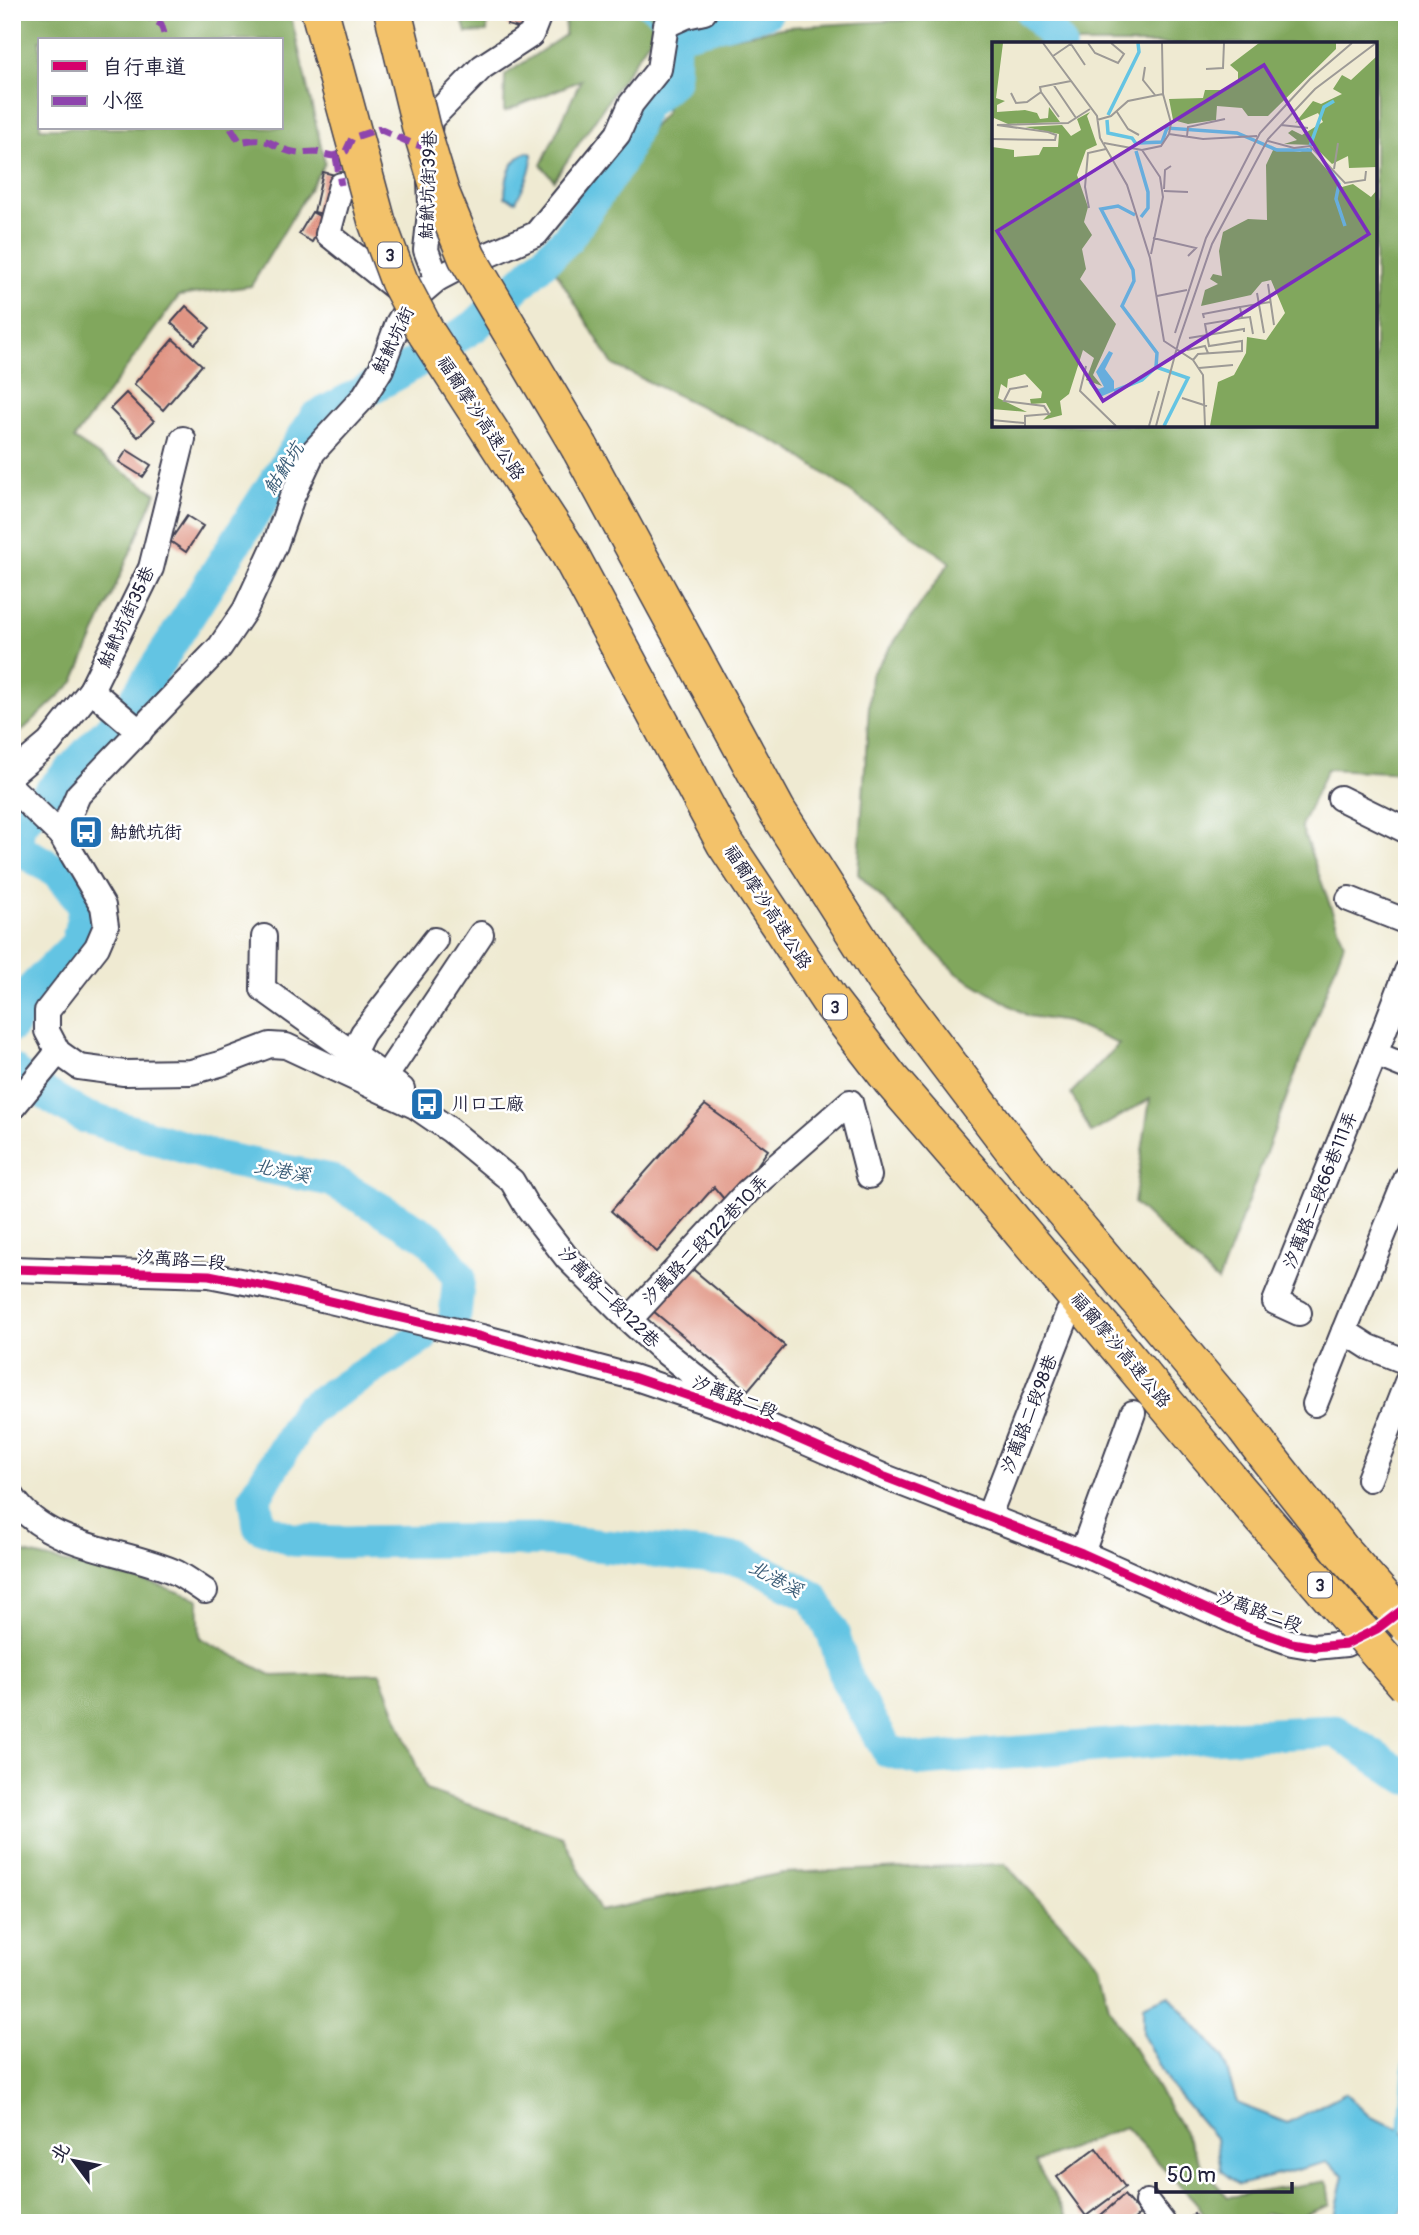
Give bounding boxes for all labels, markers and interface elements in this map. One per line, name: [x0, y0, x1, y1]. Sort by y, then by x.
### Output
legend: [38, 38, 284, 130]
inset map: [992, 42, 1377, 427]
text: 自行車道: [102, 54, 186, 81]
text: 小徑: [102, 88, 144, 115]
street label: 鮕鮘坑街39巷: [415, 130, 442, 240]
road number: 3: [378, 243, 402, 268]
street label: 鮕鮘坑街: [367, 303, 420, 378]
street label: 福爾摩沙高速公路: [432, 352, 529, 485]
water label: 鮕鮘坑: [258, 436, 311, 499]
street label: 鮕鮘坑街35巷: [93, 563, 160, 672]
bus stop icon: 鮕鮘坑街: [67, 813, 105, 851]
place label: 鮕鮘坑街: [110, 821, 182, 844]
street label: 福爾摩沙高速公路: [719, 841, 816, 974]
road number: 3: [823, 995, 847, 1020]
bus stop icon: 川口工廠: [408, 1085, 446, 1123]
place label: 川口工廠: [452, 1093, 524, 1116]
street label: 汐萬路二段66巷111弄: [1278, 1108, 1363, 1272]
water label: 北港溪: [252, 1154, 313, 1188]
street label: 汐萬路二段122巷10弄: [637, 1170, 774, 1310]
street label: 汐萬路二段122巷: [553, 1241, 665, 1353]
street label: 汐萬路二段: [135, 1246, 227, 1275]
street label: 福爾摩沙高速公路: [1066, 1288, 1176, 1413]
street label: 汐萬路二段98巷: [996, 1351, 1063, 1477]
street label: 汐萬路二段: [689, 1371, 781, 1424]
water label: 北港溪: [745, 1555, 807, 1603]
road number: 3: [1308, 1572, 1332, 1597]
street label: 汐萬路二段: [1213, 1585, 1305, 1638]
north arrow: [38, 2126, 108, 2196]
text: 北: [45, 2138, 76, 2167]
scale bar: [1156, 2151, 1293, 2195]
text: 50 m: [1167, 2162, 1216, 2189]

